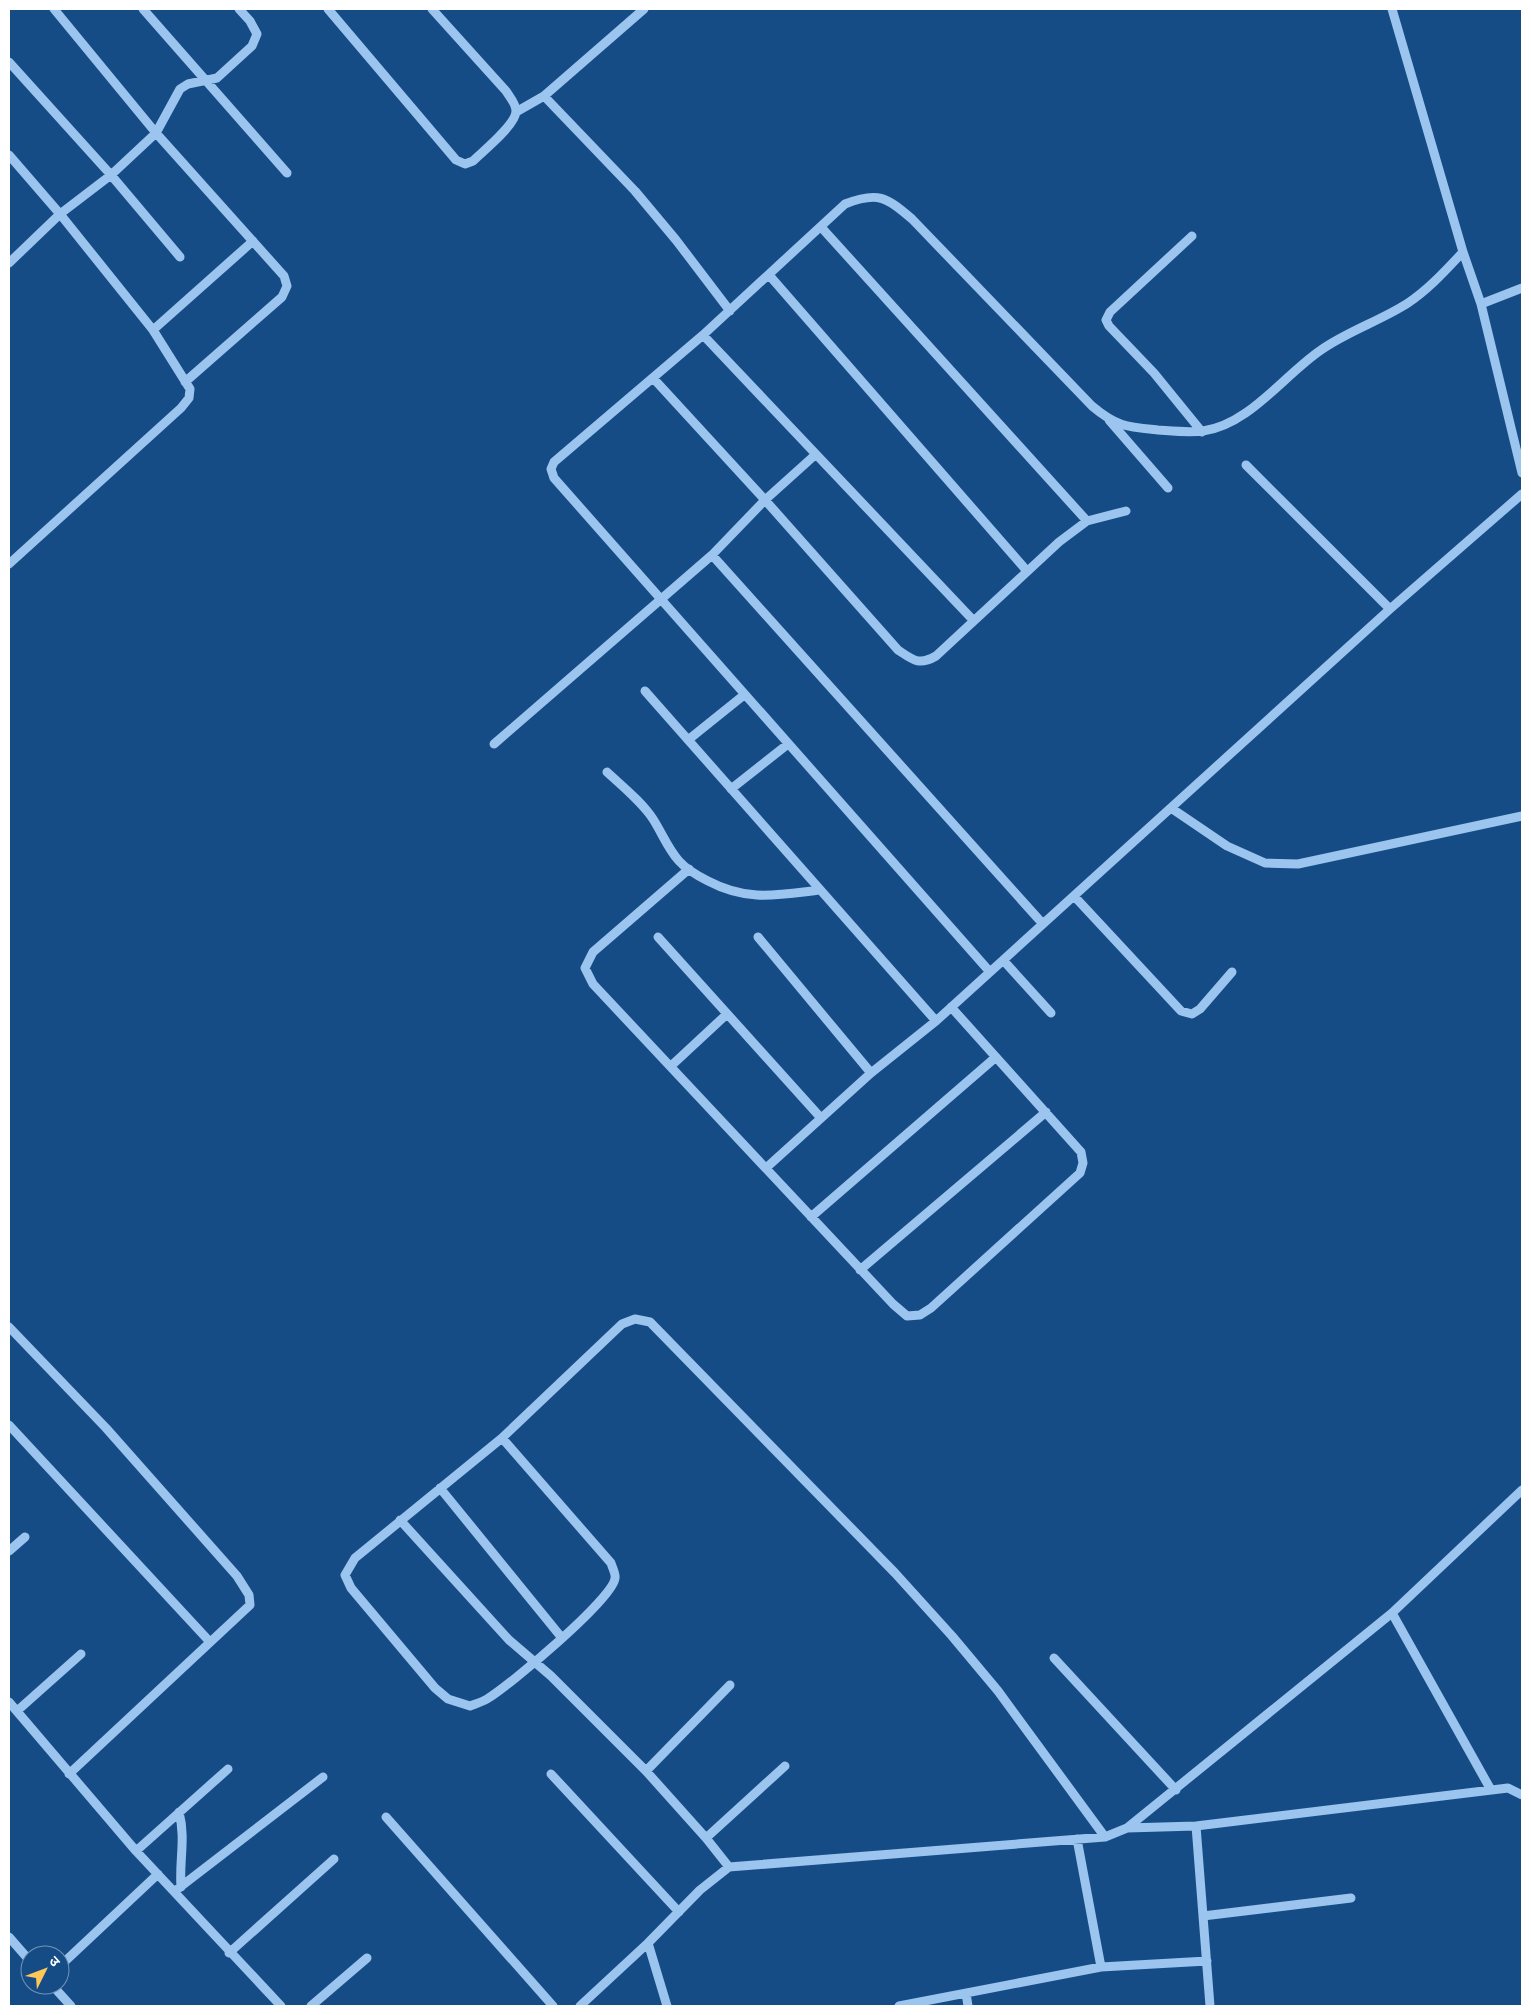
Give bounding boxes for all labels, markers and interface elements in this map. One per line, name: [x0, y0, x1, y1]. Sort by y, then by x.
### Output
north arrow: [20, 1945, 70, 1995]
text: उ: [45, 1953, 64, 1971]

